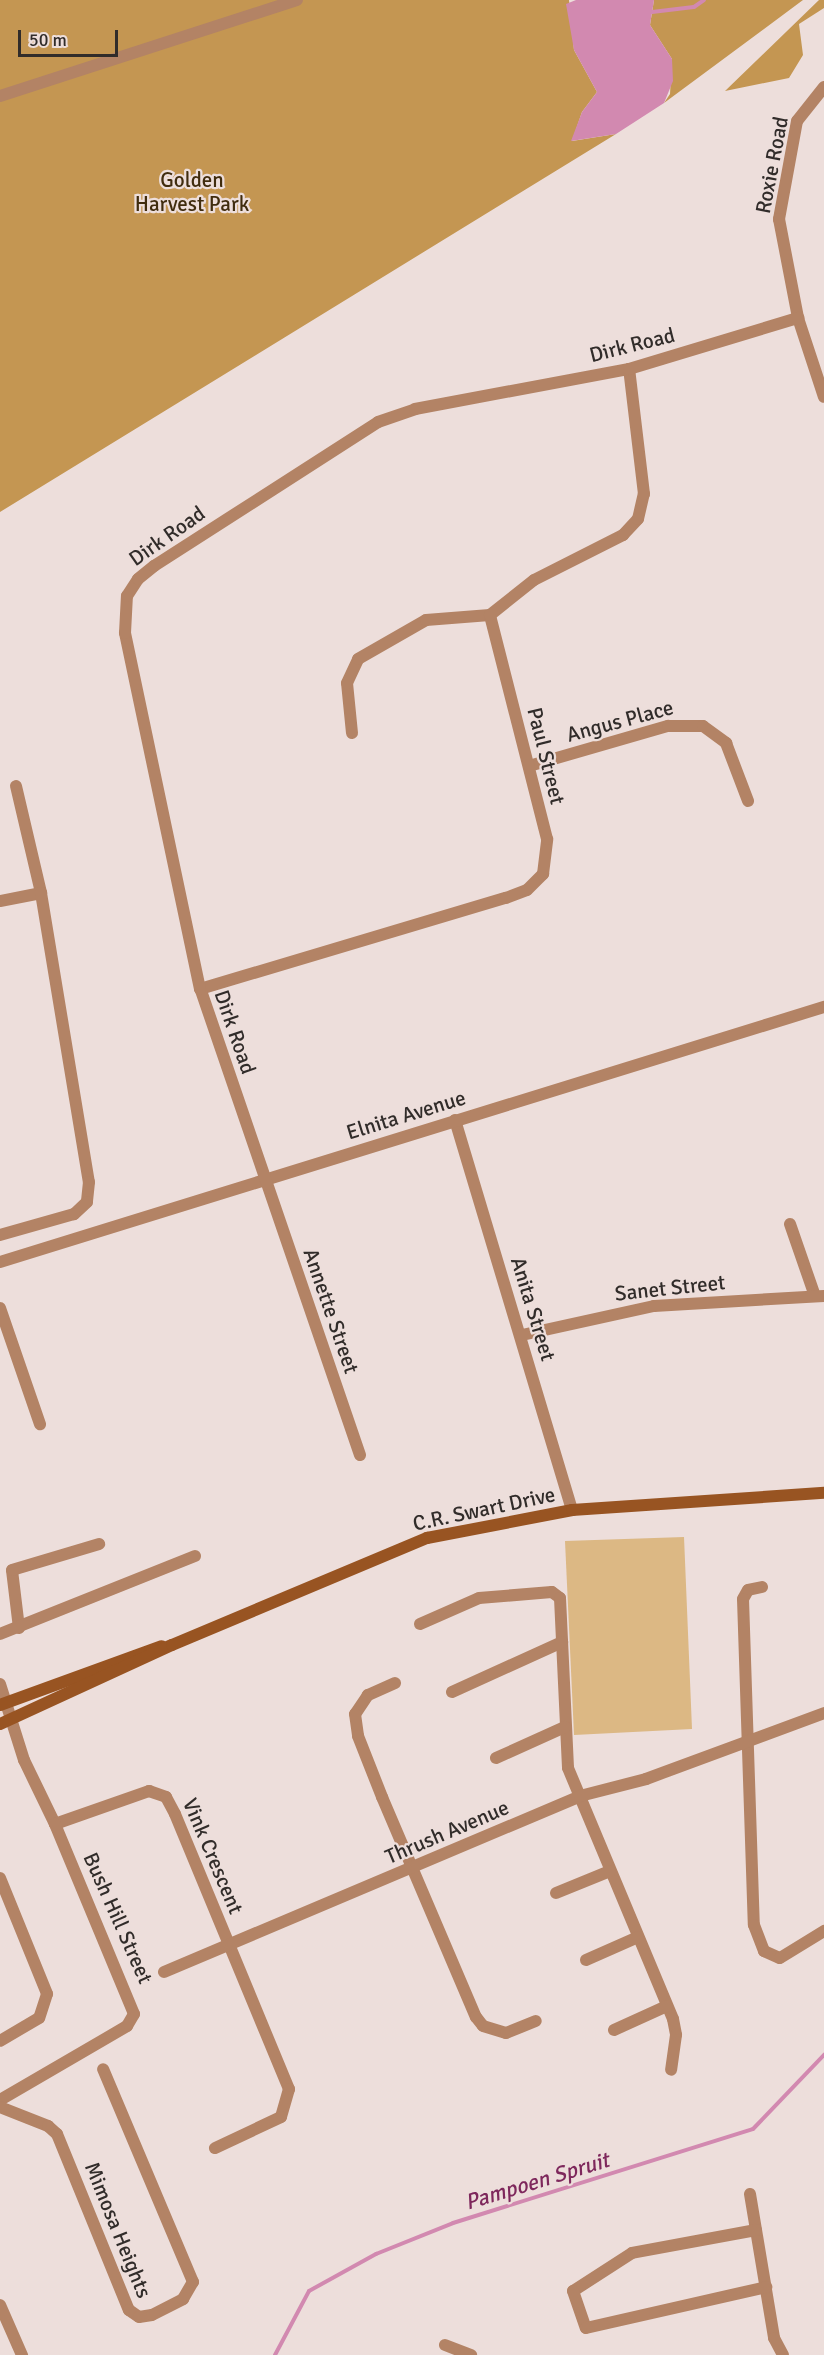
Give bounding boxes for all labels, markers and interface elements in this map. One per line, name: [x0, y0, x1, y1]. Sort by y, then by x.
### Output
scale bar: [21, 18, 122, 56]
text: 50 m: [29, 29, 67, 51]
street label: Roxie Road: [750, 114, 794, 216]
park label: Golden Harvest Park: [135, 167, 249, 217]
street label: Dirk Road: [587, 322, 677, 368]
street label: Dirk Road: [124, 501, 210, 571]
street label: Angus Place: [564, 695, 676, 747]
street label: Paul Street: [522, 705, 570, 807]
street label: Dirk Road: [209, 987, 261, 1077]
street label: Elnita Avenue: [343, 1085, 469, 1145]
street label: Annette Street: [298, 1245, 364, 1377]
street label: Anita Street: [505, 1254, 561, 1364]
street label: Sanet Street: [614, 1270, 726, 1306]
street label: C.R. Swart Drive: [410, 1482, 558, 1536]
street label: Vink Crescent: [177, 1794, 249, 1918]
street label: Thrush Avenue: [381, 1795, 513, 1869]
street label: Bush Hill Street: [78, 1849, 158, 1987]
water label: Pampoen Spruit: [462, 2147, 612, 2215]
street label: Mimosa Heights: [79, 2158, 157, 2302]

